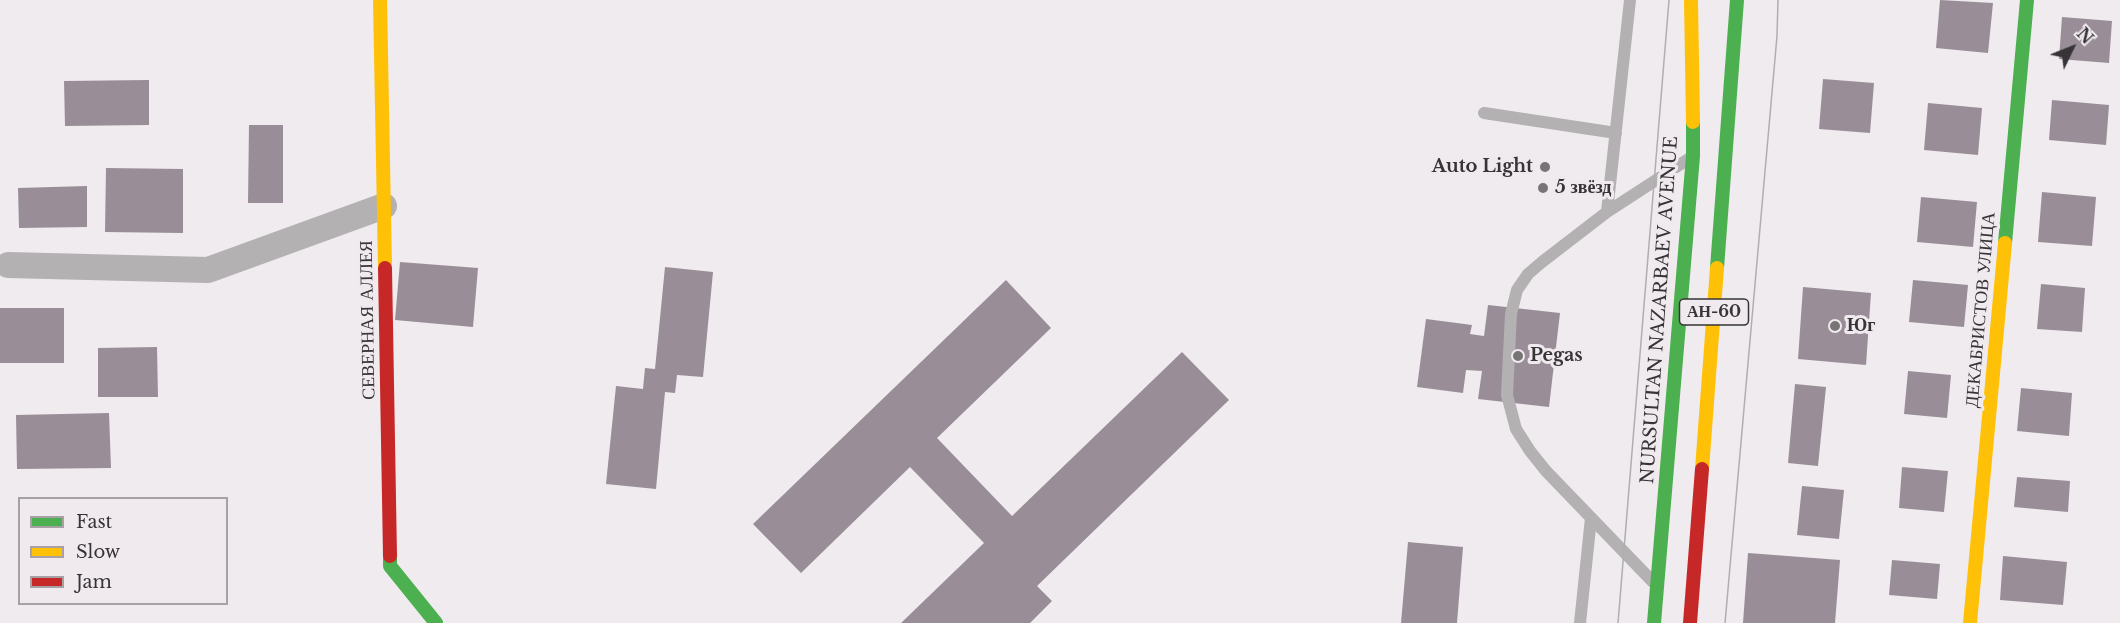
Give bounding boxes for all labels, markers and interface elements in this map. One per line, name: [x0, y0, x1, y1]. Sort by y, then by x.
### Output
north arrow: [2042, 18, 2102, 78]
text: N: [2073, 23, 2098, 48]
street label: NURSULTAN NAZARBAEV AVENUE: [1637, 135, 1683, 485]
place label: Auto Light: [1432, 156, 1533, 178]
marker: Auto Light: [1538, 160, 1552, 174]
place label: 5 звёзд: [1555, 177, 1611, 199]
marker: 5 звёзд: [1536, 181, 1550, 195]
street label: ДЕКАБРИСТОВ УЛИЦА: [1962, 211, 2000, 409]
street label: СЕВЕРНАЯ АЛЛЕЯ: [356, 240, 380, 400]
road number: АН-60: [1680, 299, 1748, 325]
place label: Юг: [1847, 315, 1875, 337]
marker: Юг: [1828, 319, 1842, 333]
place label: Pegas: [1530, 345, 1583, 367]
marker: Pegas: [1511, 349, 1525, 363]
legend: [18, 497, 228, 605]
text: Fast: [76, 511, 112, 533]
text: Slow: [76, 541, 120, 563]
text: Jam: [76, 571, 112, 593]

